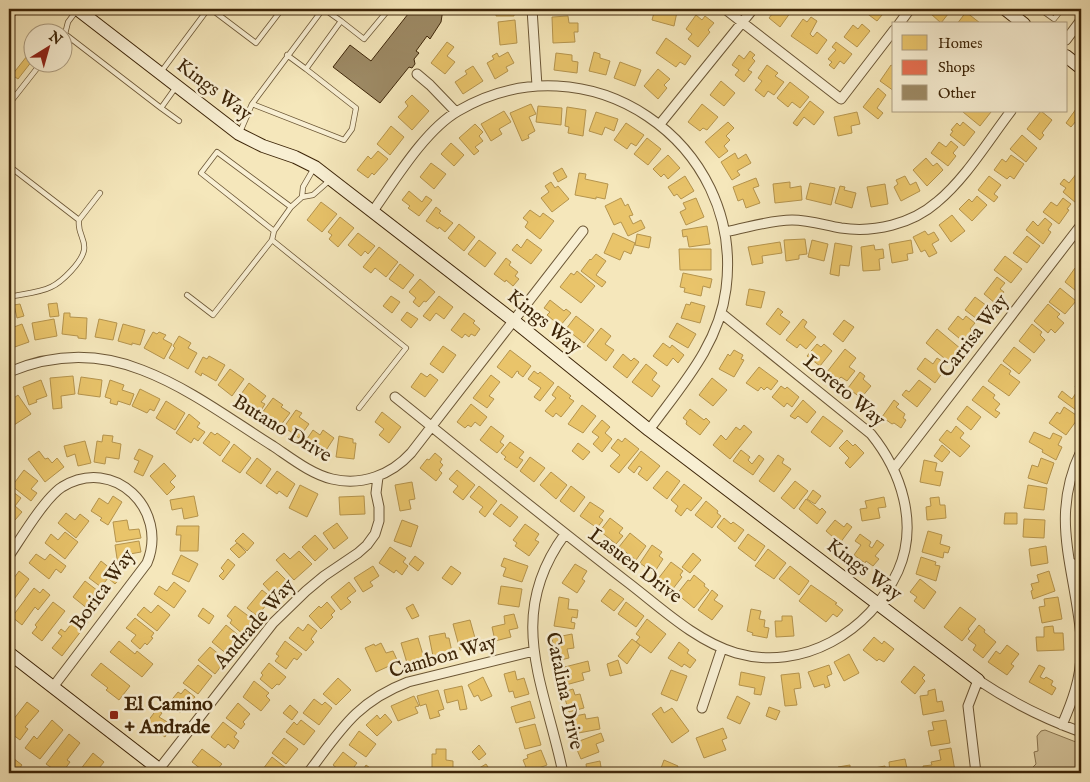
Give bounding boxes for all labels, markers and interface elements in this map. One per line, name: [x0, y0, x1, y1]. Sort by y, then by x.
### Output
north arrow: [22, 22, 72, 72]
legend: [892, 22, 1068, 112]
text: N: [44, 27, 65, 49]
text: Homes: [938, 34, 982, 53]
street label: Kings Way: [171, 53, 257, 127]
text: Shops: [938, 58, 975, 77]
text: Other: [938, 84, 976, 103]
street label: Kings Way: [502, 284, 587, 360]
street label: Carrisa Way: [934, 289, 1014, 383]
street label: Loreto Way: [798, 349, 890, 433]
street label: Butano Drive: [228, 390, 336, 468]
street label: Lasuen Drive: [583, 523, 687, 609]
street label: Kings Way: [821, 533, 907, 607]
street label: Borica Way: [65, 544, 141, 635]
street label: Andrade Way: [208, 574, 301, 675]
street label: Cambon Way: [386, 630, 500, 684]
street label: Catalina Drive: [539, 630, 589, 752]
place label: El Camino + Andrade: [124, 692, 213, 740]
marker: El Camino + Andrade: [108, 709, 120, 721]

